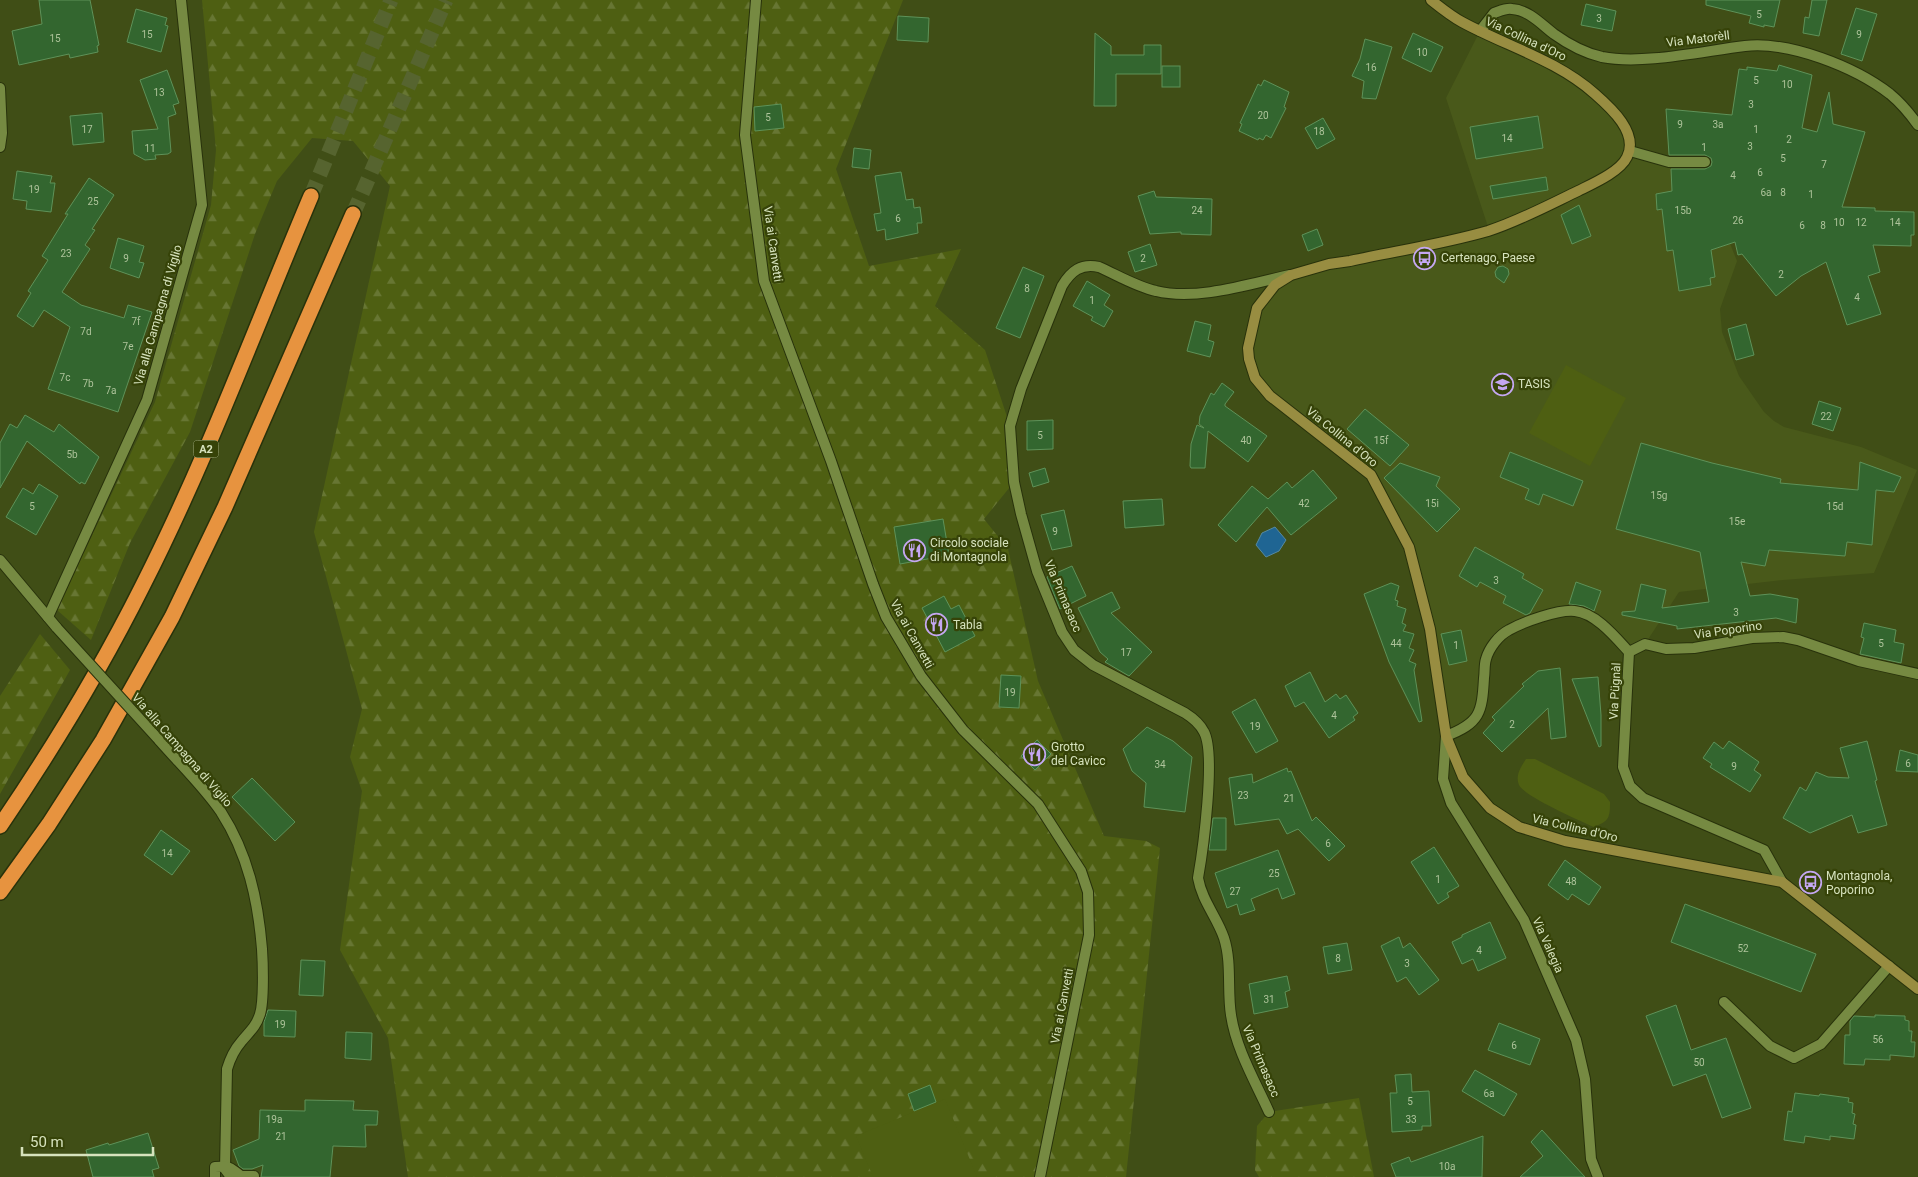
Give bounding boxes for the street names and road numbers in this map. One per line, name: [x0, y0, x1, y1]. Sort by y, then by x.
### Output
street label: Via Collina d'Oro: [1483, 14, 1569, 64]
street label: Via Matorèll: [1665, 28, 1731, 50]
street label: Via ai Canvetti: [761, 205, 785, 283]
street label: Via alla Campagna di Viglio: [131, 243, 185, 387]
street label: Via Collina d'Oro: [1304, 404, 1381, 470]
road number: A2: [194, 440, 218, 458]
street label: Via Primasacc: [1042, 558, 1084, 634]
street label: Via ai Canvetti: [887, 597, 937, 671]
street label: Via Poporino: [1693, 618, 1763, 642]
street label: Via Pügnàl: [1607, 662, 1623, 720]
street label: Via alla Campagna di Viglio: [129, 690, 235, 810]
street label: Via Collina d'Oro: [1531, 811, 1619, 845]
street label: Via Valegia: [1530, 915, 1566, 975]
street label: Via ai Canvetti: [1048, 967, 1076, 1045]
street label: Via Primasacc: [1240, 1023, 1282, 1099]

